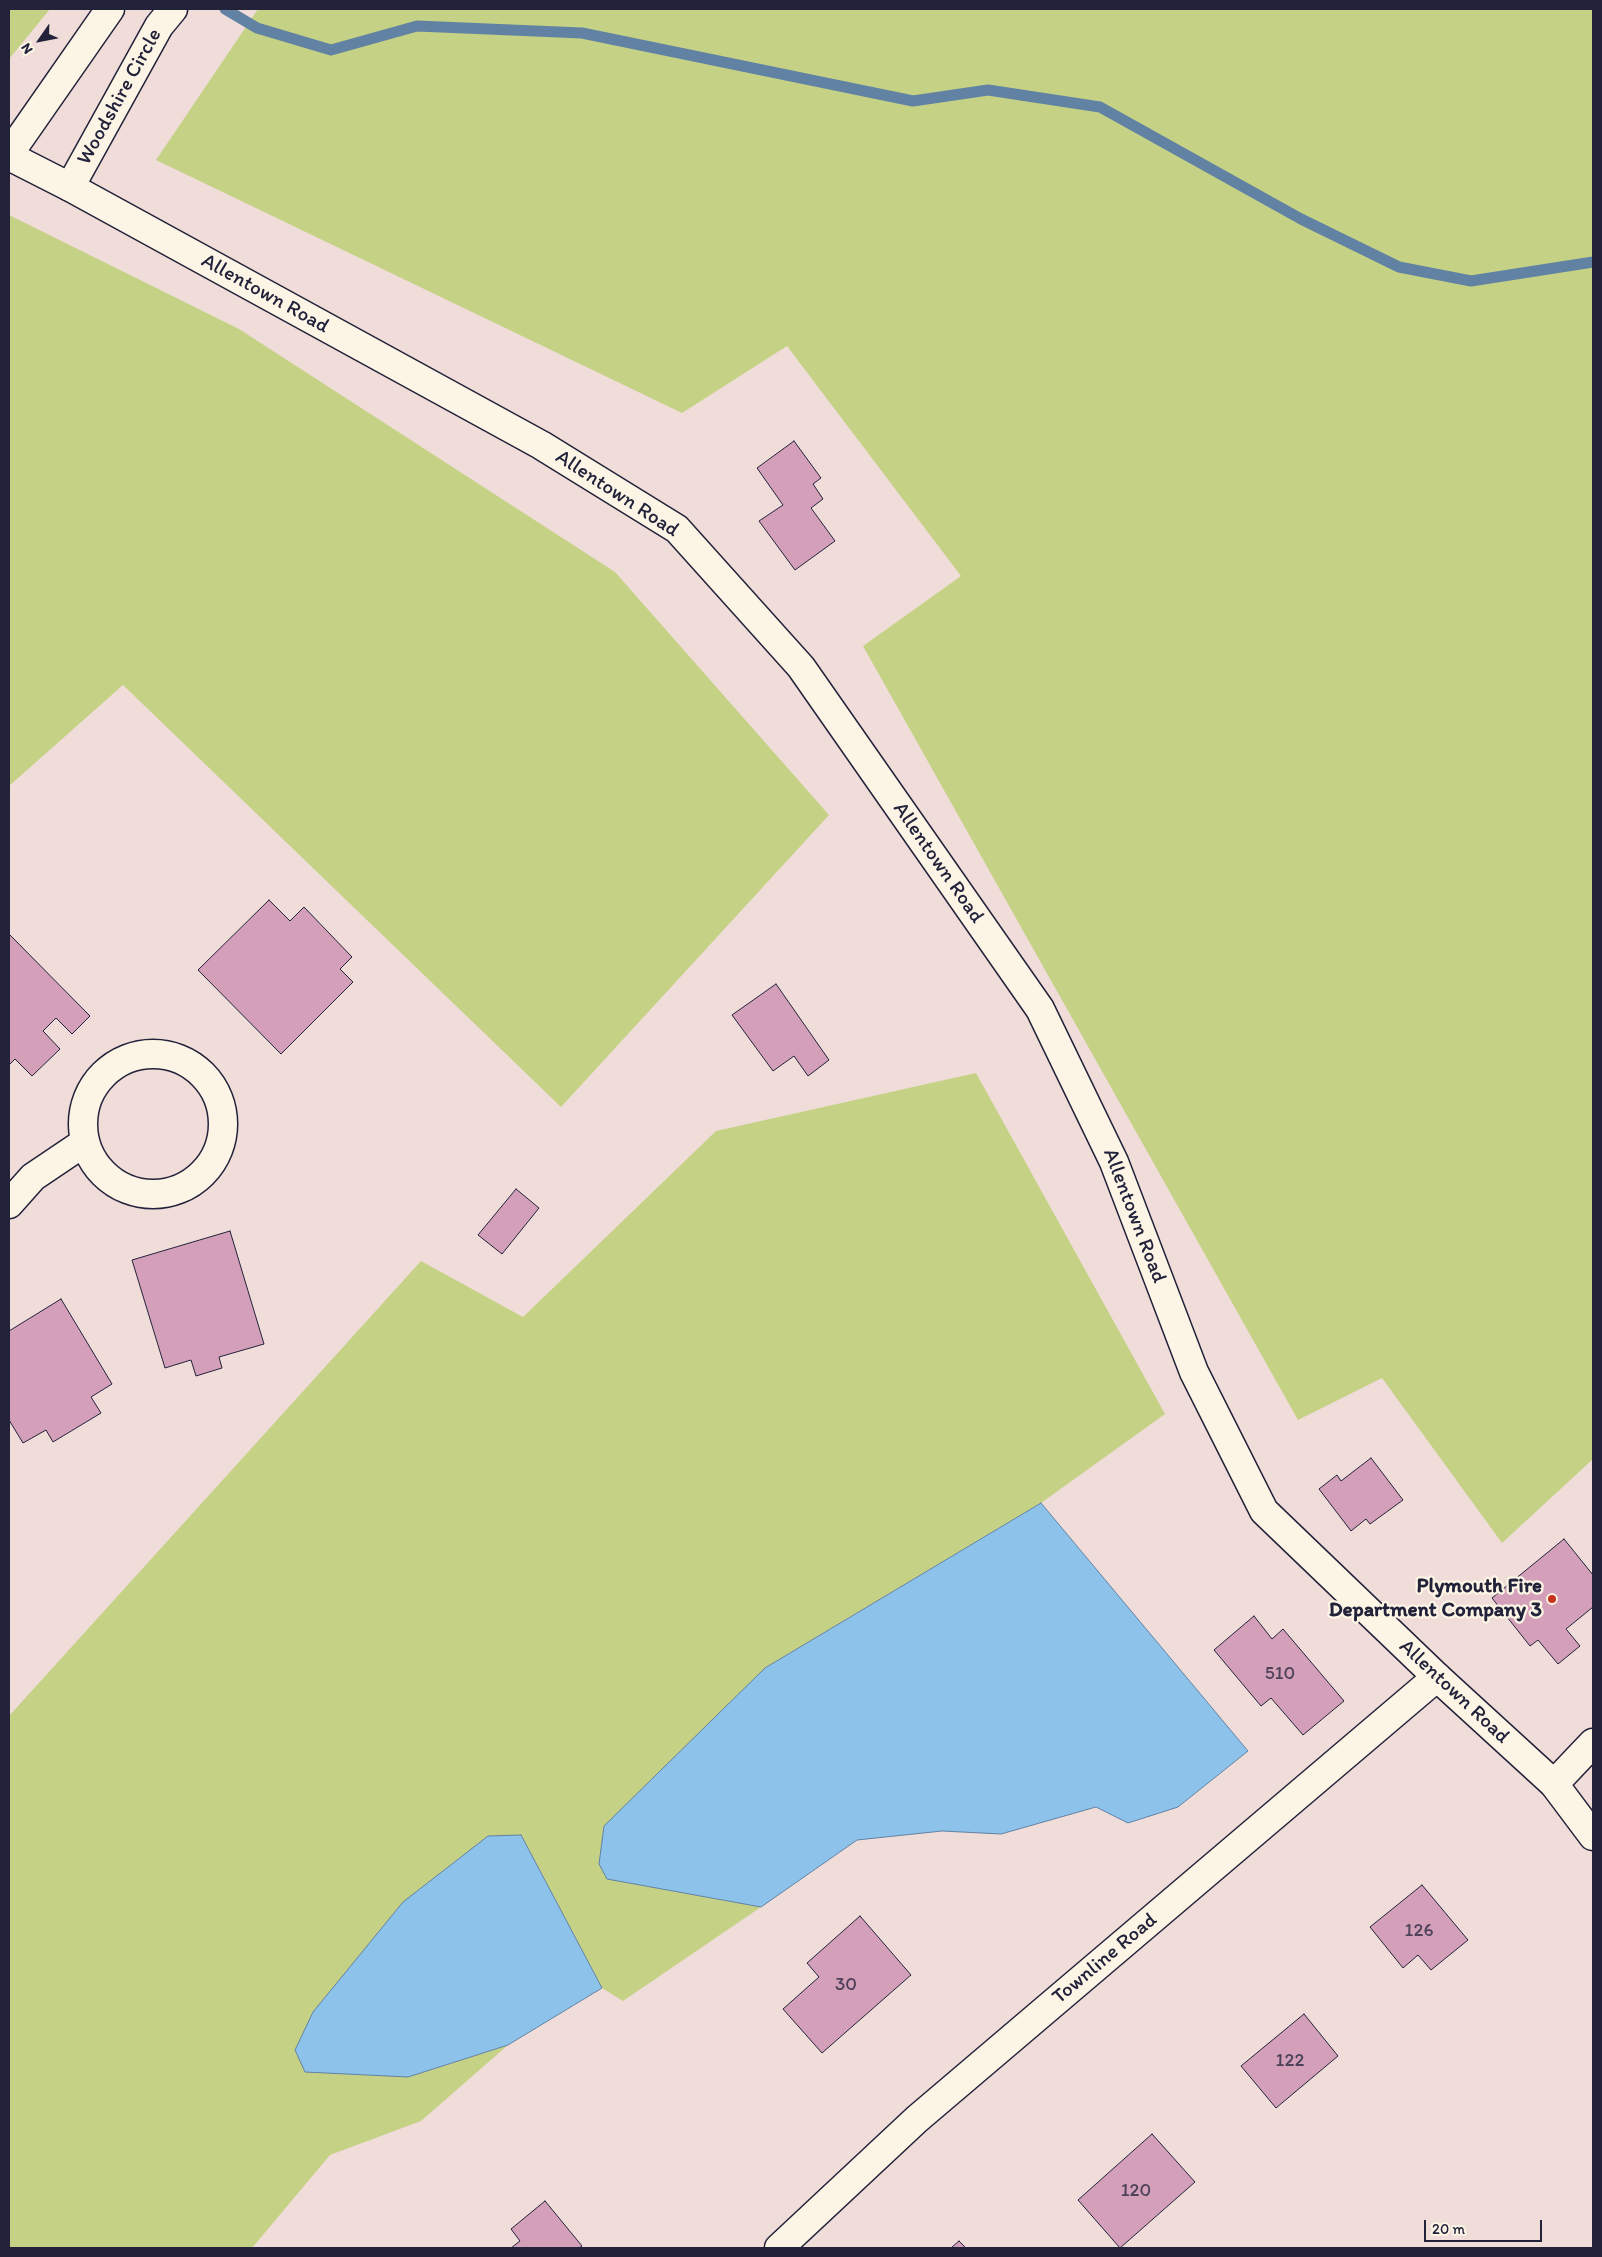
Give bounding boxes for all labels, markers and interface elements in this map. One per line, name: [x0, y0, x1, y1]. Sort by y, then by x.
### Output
north arrow: [15, 15, 65, 65]
street label: Woodshire Circle: [72, 24, 168, 170]
text: N: [17, 40, 37, 57]
street label: Allentown Road: [197, 249, 333, 339]
street label: Allentown Road: [551, 445, 683, 543]
street label: Allentown Road: [887, 798, 989, 928]
street label: Allentown Road: [1097, 1145, 1171, 1287]
place label: Plymouth Fire Department Company 3: [1329, 1574, 1542, 1624]
marker: Plymouth Fire Department Company 3: [1546, 1593, 1558, 1605]
street label: Allentown Road: [1393, 1634, 1515, 1750]
house number: 510: [1265, 1663, 1295, 1685]
street label: Townline Road: [1047, 1908, 1163, 2010]
house number: 126: [1405, 1920, 1433, 1942]
house number: 30: [835, 1974, 857, 1996]
house number: 122: [1276, 2050, 1304, 2072]
house number: 120: [1121, 2180, 1151, 2202]
scale bar: [1427, 2210, 1544, 2242]
text: 20 m: [1432, 2220, 1465, 2238]

